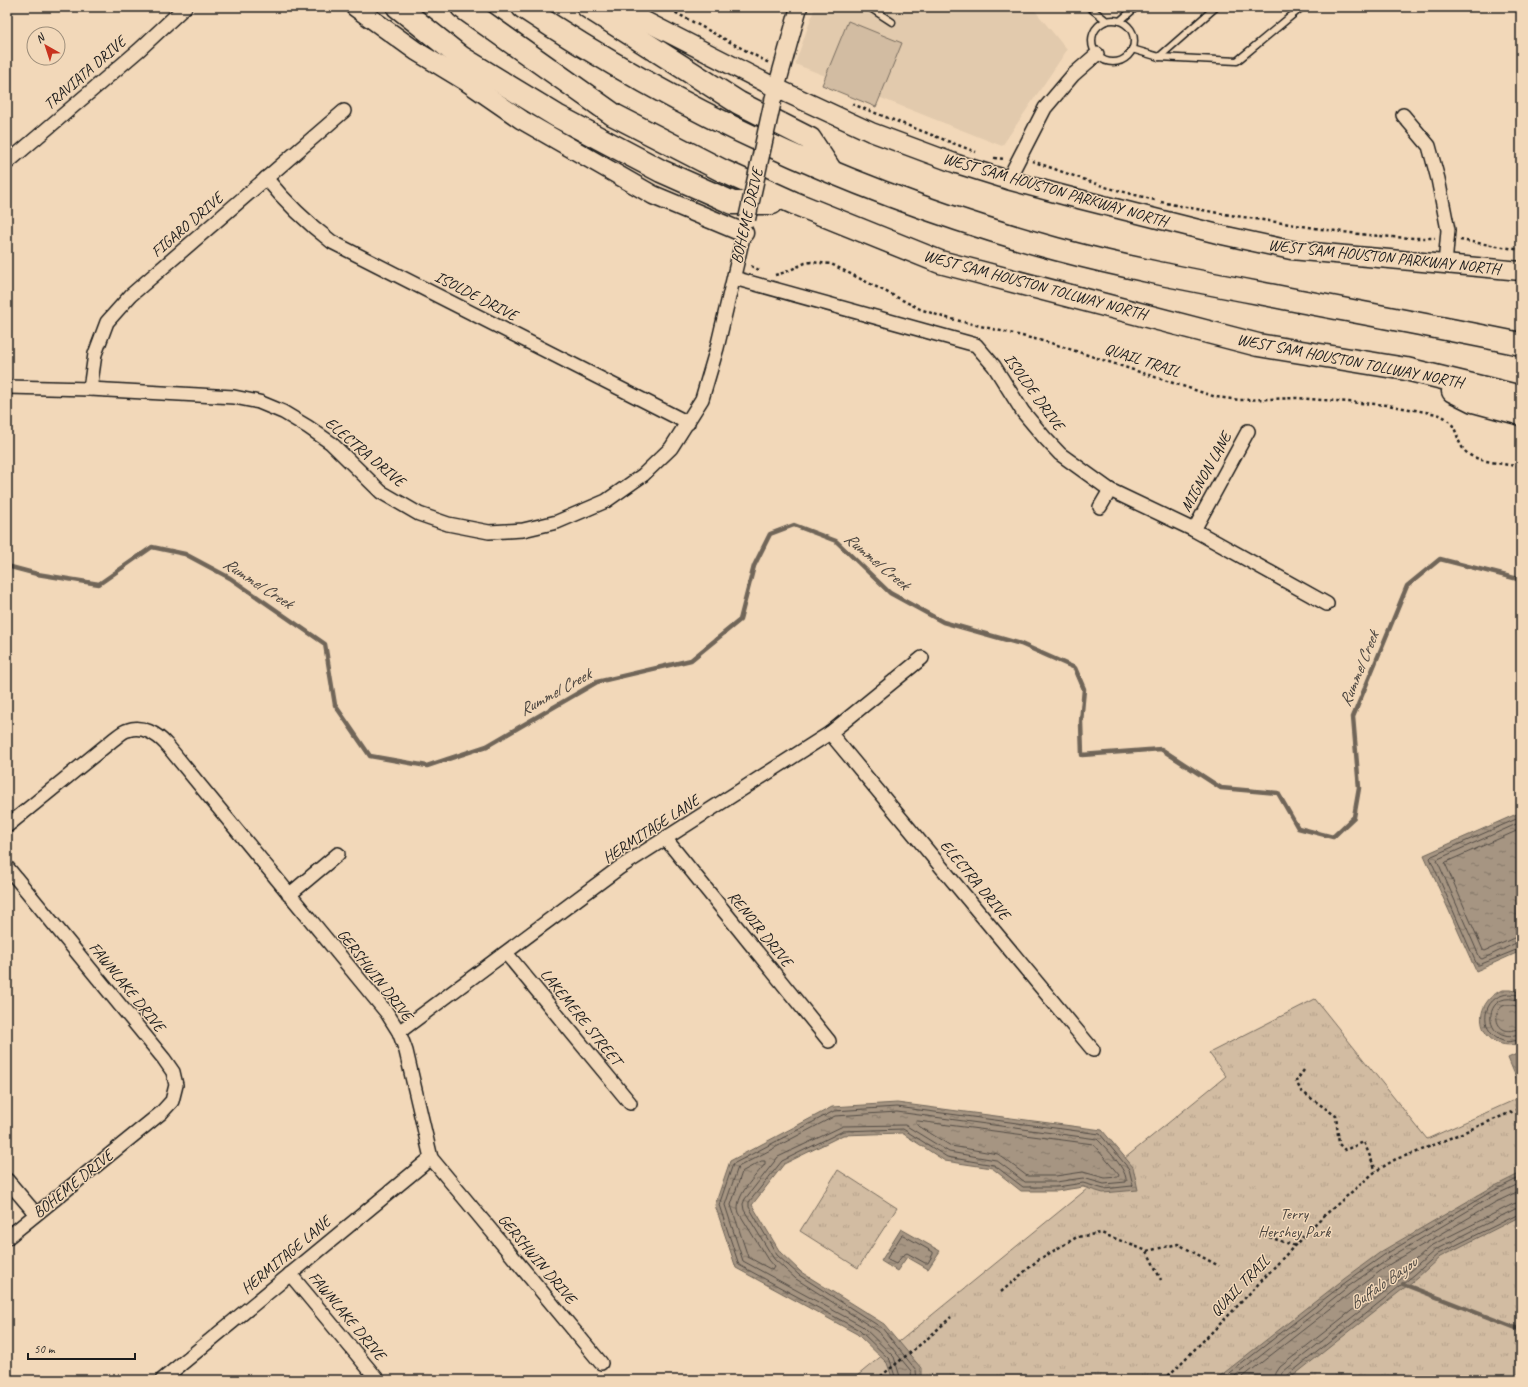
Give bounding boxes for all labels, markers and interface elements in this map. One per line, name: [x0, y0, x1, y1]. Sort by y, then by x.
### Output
north arrow: [26, 26, 66, 66]
text: N: [33, 29, 48, 46]
street label: TRAVIATA DRIVE: [40, 30, 132, 114]
street label: WEST SAM HOUSTON PARKWAY NORTH: [940, 148, 1172, 232]
street label: BOHEME DRIVE: [726, 164, 768, 266]
street label: FIGARO DRIVE: [147, 187, 229, 262]
street label: WEST SAM HOUSTON PARKWAY NORTH: [1267, 235, 1504, 279]
street label: WEST SAM HOUSTON TOLLWAY NORTH: [922, 246, 1151, 325]
street label: ISOLDE DRIVE: [431, 267, 523, 326]
street label: WEST SAM HOUSTON TOLLWAY NORTH: [1235, 329, 1468, 393]
street label: QUAIL TRAIL: [1102, 338, 1182, 382]
street label: ISOLDE DRIVE: [999, 350, 1070, 436]
street label: ELECTRA DRIVE: [321, 413, 411, 493]
street label: MIGNON LANE: [1176, 426, 1237, 515]
water label: Rummel Creek: [840, 528, 916, 596]
water label: Rummel Creek: [219, 553, 299, 615]
water label: Rummel Creek: [1335, 626, 1385, 709]
water label: Rummel Creek: [515, 662, 597, 720]
street label: HERMITAGE LANE: [599, 789, 705, 868]
street label: ELECTRA DRIVE: [936, 836, 1016, 926]
street label: RENOIR DRIVE: [723, 887, 798, 973]
street label: GERSHWIN DRIVE: [333, 925, 419, 1027]
street label: FAWNLAKE DRIVE: [85, 938, 171, 1038]
street label: LAKEMERE STREET: [536, 965, 628, 1072]
street label: BOHEME DRIVE: [29, 1144, 119, 1222]
park label: Terry Hershey Park: [1258, 1204, 1331, 1242]
street label: HERMITAGE LANE: [237, 1210, 337, 1298]
street label: GERSHWIN DRIVE: [494, 1210, 582, 1310]
street label: QUAIL TRAIL: [1206, 1251, 1274, 1321]
water label: Buffalo Bayou: [1345, 1251, 1423, 1314]
street label: FAWNLAKE DRIVE: [304, 1268, 391, 1366]
scale bar: [28, 1335, 135, 1361]
text: 50 m: [34, 1341, 56, 1357]

